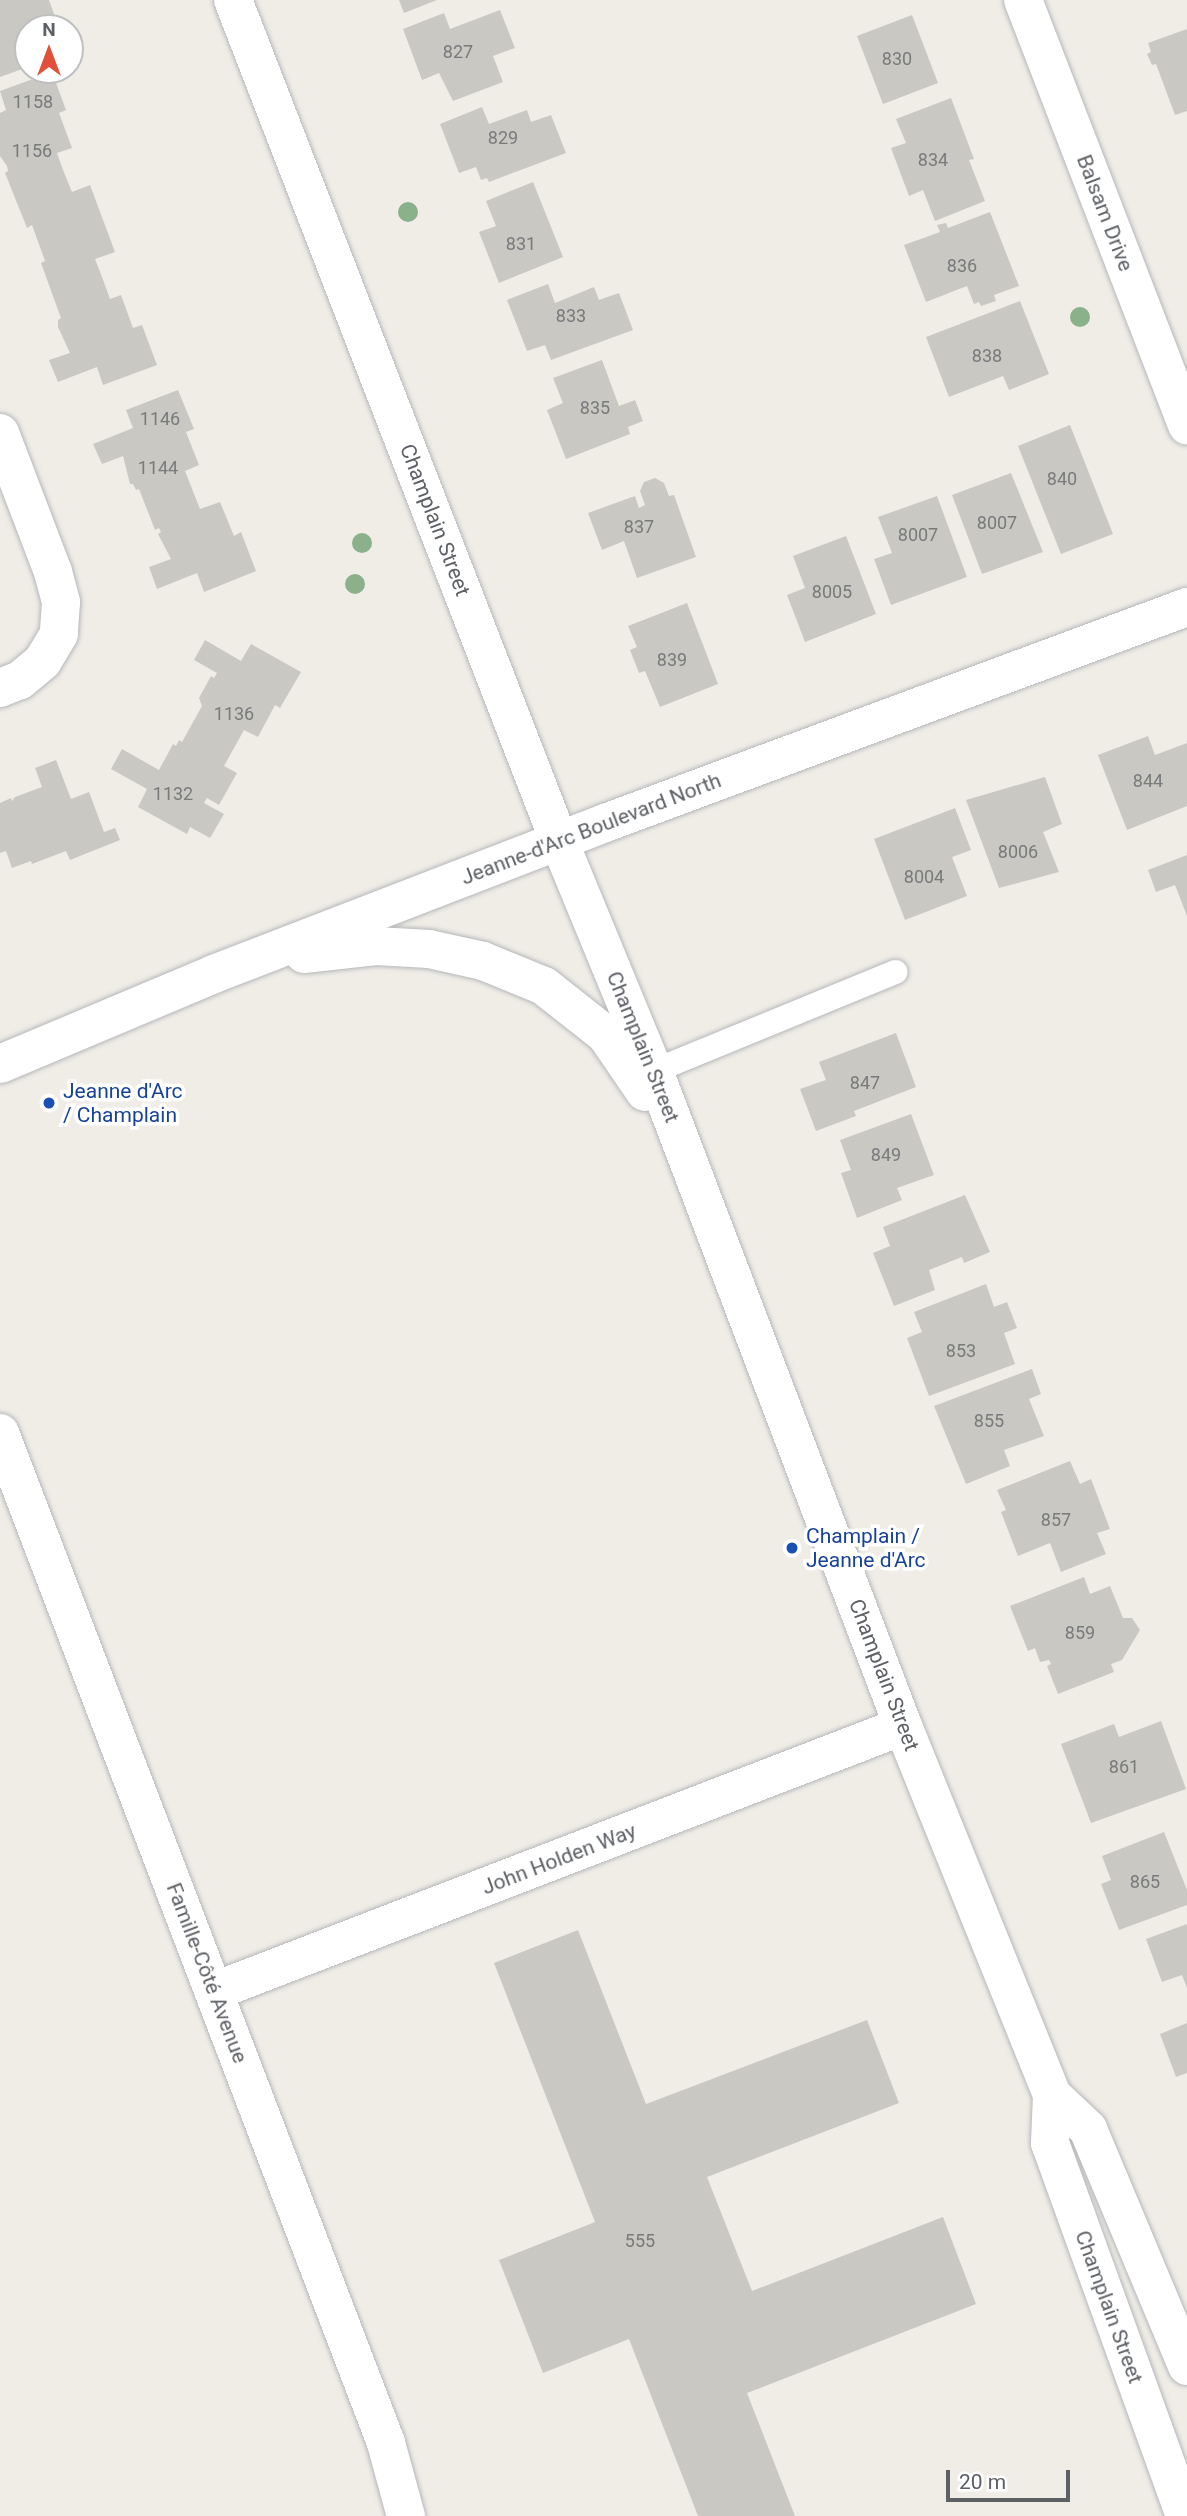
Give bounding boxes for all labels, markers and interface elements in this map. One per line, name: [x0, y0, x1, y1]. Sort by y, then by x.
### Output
north arrow: [14, 14, 84, 84]
text: N: [42, 18, 56, 41]
house number: 827: [443, 41, 473, 63]
house number: 830: [882, 48, 912, 70]
house number: 1158: [13, 91, 53, 113]
house number: 829: [488, 127, 518, 149]
house number: 1156: [12, 140, 52, 162]
house number: 834: [918, 149, 948, 171]
street label: Balsam Drive: [1071, 151, 1139, 275]
house number: 831: [506, 233, 536, 255]
house number: 836: [947, 255, 977, 277]
house number: 833: [556, 305, 586, 327]
house number: 838: [972, 345, 1002, 367]
house number: 835: [580, 397, 610, 419]
house number: 1146: [140, 408, 180, 430]
street label: Champlain Street: [394, 440, 476, 600]
house number: 1144: [138, 457, 178, 479]
house number: 840: [1047, 468, 1077, 490]
house number: 8007: [977, 512, 1017, 534]
house number: 837: [624, 516, 654, 538]
house number: 8007: [898, 524, 938, 546]
house number: 8005: [812, 581, 852, 603]
house number: 839: [657, 649, 687, 671]
house number: 1136: [214, 703, 254, 725]
street label: Jeanne-d'Arc Boulevard North: [457, 768, 725, 890]
house number: 844: [1133, 770, 1163, 792]
house number: 1132: [153, 783, 193, 805]
house number: 8006: [998, 841, 1038, 863]
house number: 8004: [904, 866, 944, 888]
street label: Champlain Street: [601, 968, 685, 1126]
house number: 847: [850, 1072, 880, 1094]
place label: Jeanne d'Arc / Champlain: [63, 1078, 183, 1128]
marker: Jeanne d'Arc / Champlain: [41, 1095, 57, 1111]
house number: 849: [871, 1144, 901, 1166]
house number: 853: [946, 1340, 976, 1362]
house number: 855: [974, 1410, 1004, 1432]
house number: 857: [1041, 1509, 1071, 1531]
place label: Champlain / Jeanne d'Arc: [806, 1523, 926, 1573]
marker: Champlain / Jeanne d'Arc: [784, 1540, 800, 1556]
street label: Champlain Street: [843, 1595, 925, 1755]
house number: 859: [1065, 1622, 1095, 1644]
house number: 861: [1109, 1756, 1139, 1778]
street label: John Holden Way: [478, 1818, 640, 1900]
house number: 865: [1130, 1871, 1160, 1893]
street label: Famille-Côté Avenue: [161, 1879, 253, 2067]
street label: Champlain Street: [1070, 2227, 1148, 2387]
house number: 555: [625, 2230, 655, 2252]
scale bar: [949, 2456, 1073, 2500]
text: 20 m: [959, 2470, 1006, 2494]

